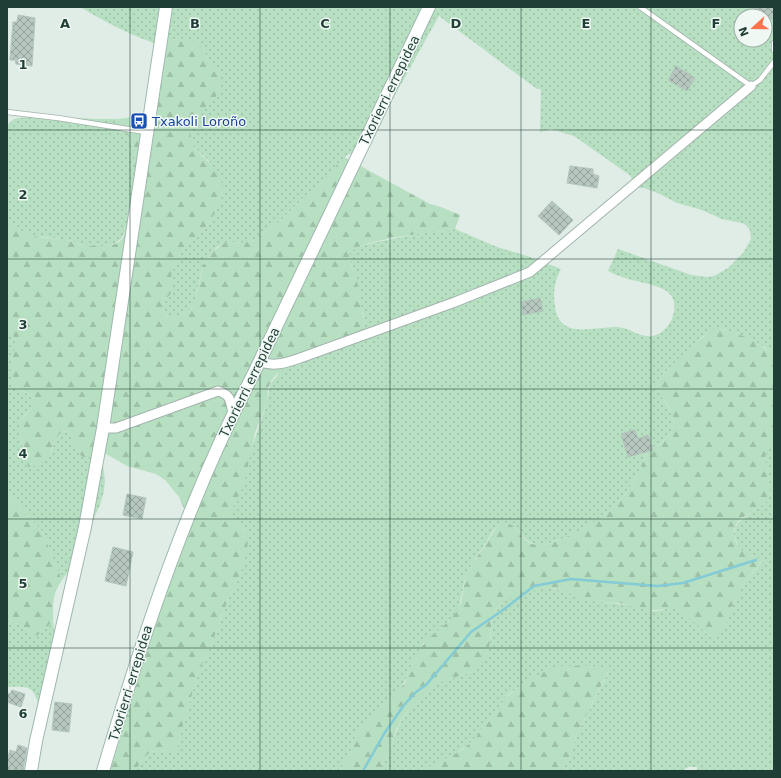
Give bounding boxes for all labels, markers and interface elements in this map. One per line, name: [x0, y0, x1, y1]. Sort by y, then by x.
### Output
north arrow: [733, 8, 773, 48]
text: A: [60, 16, 70, 31]
text: B: [190, 16, 200, 31]
text: C: [320, 16, 330, 31]
text: D: [451, 16, 462, 31]
text: E: [582, 16, 590, 31]
text: F: [712, 16, 720, 31]
text: N: [736, 25, 752, 38]
street label: Txorierri errepidea: [356, 33, 423, 149]
text: 1: [18, 57, 28, 72]
bus stop icon: Txakoli Loroño: [129, 111, 149, 131]
place label: Txakoli Loroño: [151, 114, 246, 129]
text: 2: [18, 187, 28, 202]
text: 3: [18, 317, 28, 332]
street label: Txorierri errepidea: [216, 325, 283, 441]
text: 4: [18, 446, 28, 461]
text: 5: [18, 576, 28, 591]
street label: Txorierri errepidea: [105, 623, 155, 744]
text: 6: [18, 706, 28, 721]

